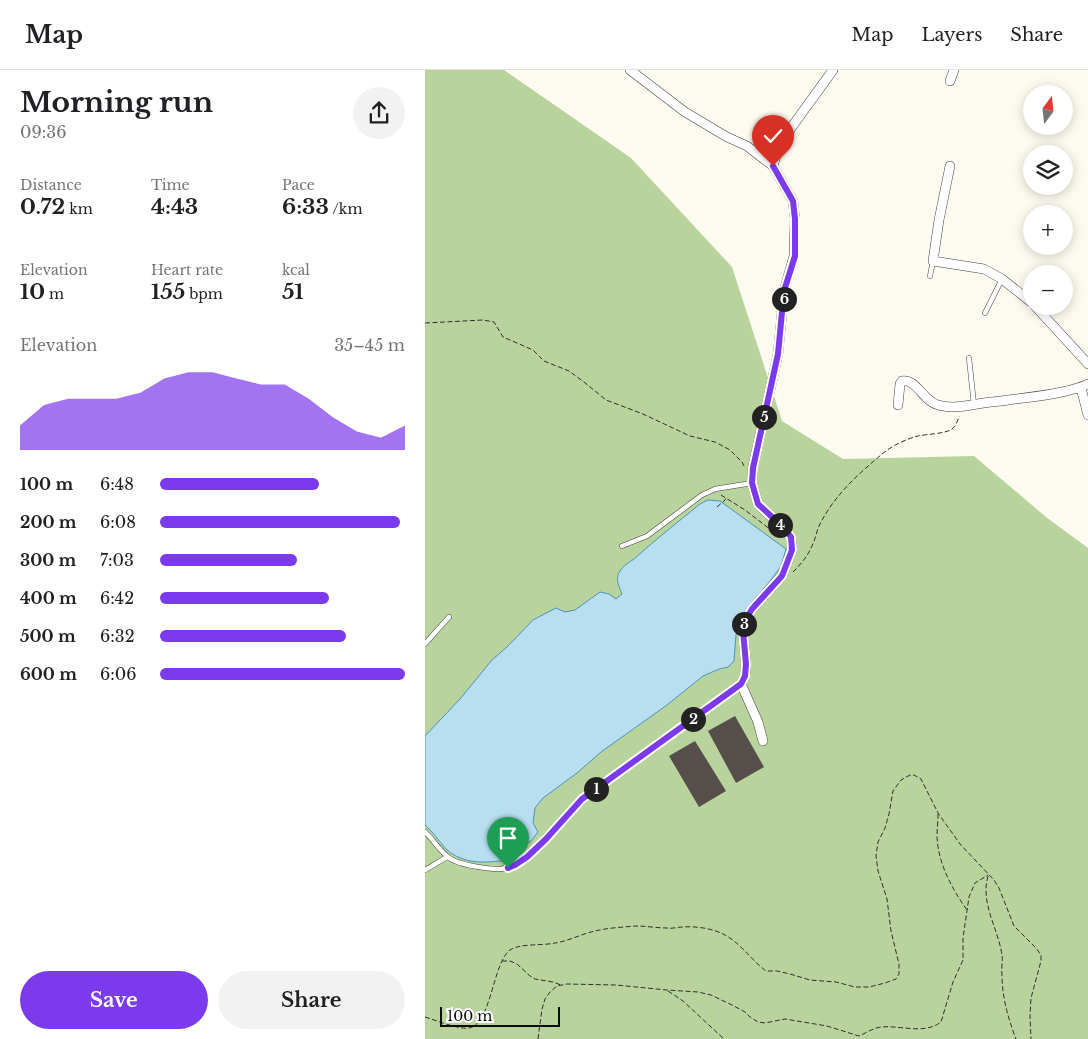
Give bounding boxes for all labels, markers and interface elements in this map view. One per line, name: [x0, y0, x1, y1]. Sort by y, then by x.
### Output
text: Map: [25, 20, 83, 49]
text: Map: [852, 24, 893, 46]
text: Layers: [921, 24, 982, 46]
text: Share: [1010, 24, 1063, 46]
text: Morning run: [20, 85, 213, 120]
north arrow: [1023, 85, 1073, 135]
map controls: [1023, 85, 1073, 315]
button: share: [353, 87, 405, 139]
pin: [752, 115, 794, 166]
text: 09:36: [20, 122, 66, 142]
icon: check: [759, 122, 787, 150]
button: layers: [1023, 145, 1073, 195]
text: Distance: [20, 176, 82, 194]
text: Time: [151, 176, 190, 194]
text: Pace: [282, 176, 315, 194]
text: 0.72: [20, 194, 65, 220]
text: 4:43: [151, 194, 198, 220]
text: 6:33: [282, 194, 329, 220]
text: km: [65, 200, 93, 218]
text: /km: [329, 200, 362, 218]
button: +: [1023, 205, 1073, 255]
text: Elevation: [20, 261, 88, 279]
text: Heart rate: [151, 261, 223, 279]
text: kcal: [282, 261, 310, 279]
button: −: [1023, 265, 1073, 315]
text: 10: [20, 279, 45, 305]
text: 155: [151, 279, 185, 305]
text: 51: [282, 279, 304, 305]
text: m: [45, 285, 64, 303]
text: bpm: [185, 285, 223, 303]
pin: 6: [771, 286, 797, 312]
text: 6: [780, 290, 789, 308]
text: Elevation: [20, 335, 97, 355]
text: 35–45 m: [334, 335, 405, 355]
pin: 5: [751, 404, 777, 430]
text: 5: [760, 408, 769, 426]
text: 100 m: [20, 474, 73, 494]
text: 6:48: [100, 474, 134, 494]
text: 200 m: [20, 512, 77, 532]
text: 6:08: [100, 512, 136, 532]
pin: 4: [767, 512, 793, 538]
text: 4: [776, 516, 785, 534]
text: 300 m: [20, 550, 76, 570]
text: 7:03: [100, 550, 134, 570]
text: 400 m: [20, 588, 77, 608]
text: 6:42: [100, 588, 134, 608]
pin: 3: [731, 612, 757, 636]
text: 3: [740, 615, 749, 633]
text: 500 m: [20, 626, 76, 646]
text: 6:32: [100, 626, 135, 646]
text: 600 m: [20, 664, 77, 684]
text: 6:06: [100, 664, 137, 684]
pin: 2: [681, 706, 705, 732]
text: 2: [689, 710, 698, 728]
pin: 1: [583, 776, 609, 802]
text: 1: [593, 780, 600, 798]
pin: [487, 817, 529, 868]
icon: arrive: [494, 824, 522, 852]
button: Save: [20, 971, 208, 1029]
button: Share: [218, 971, 405, 1029]
scale bar: [440, 1004, 560, 1027]
text: 100 m: [447, 1007, 492, 1025]

